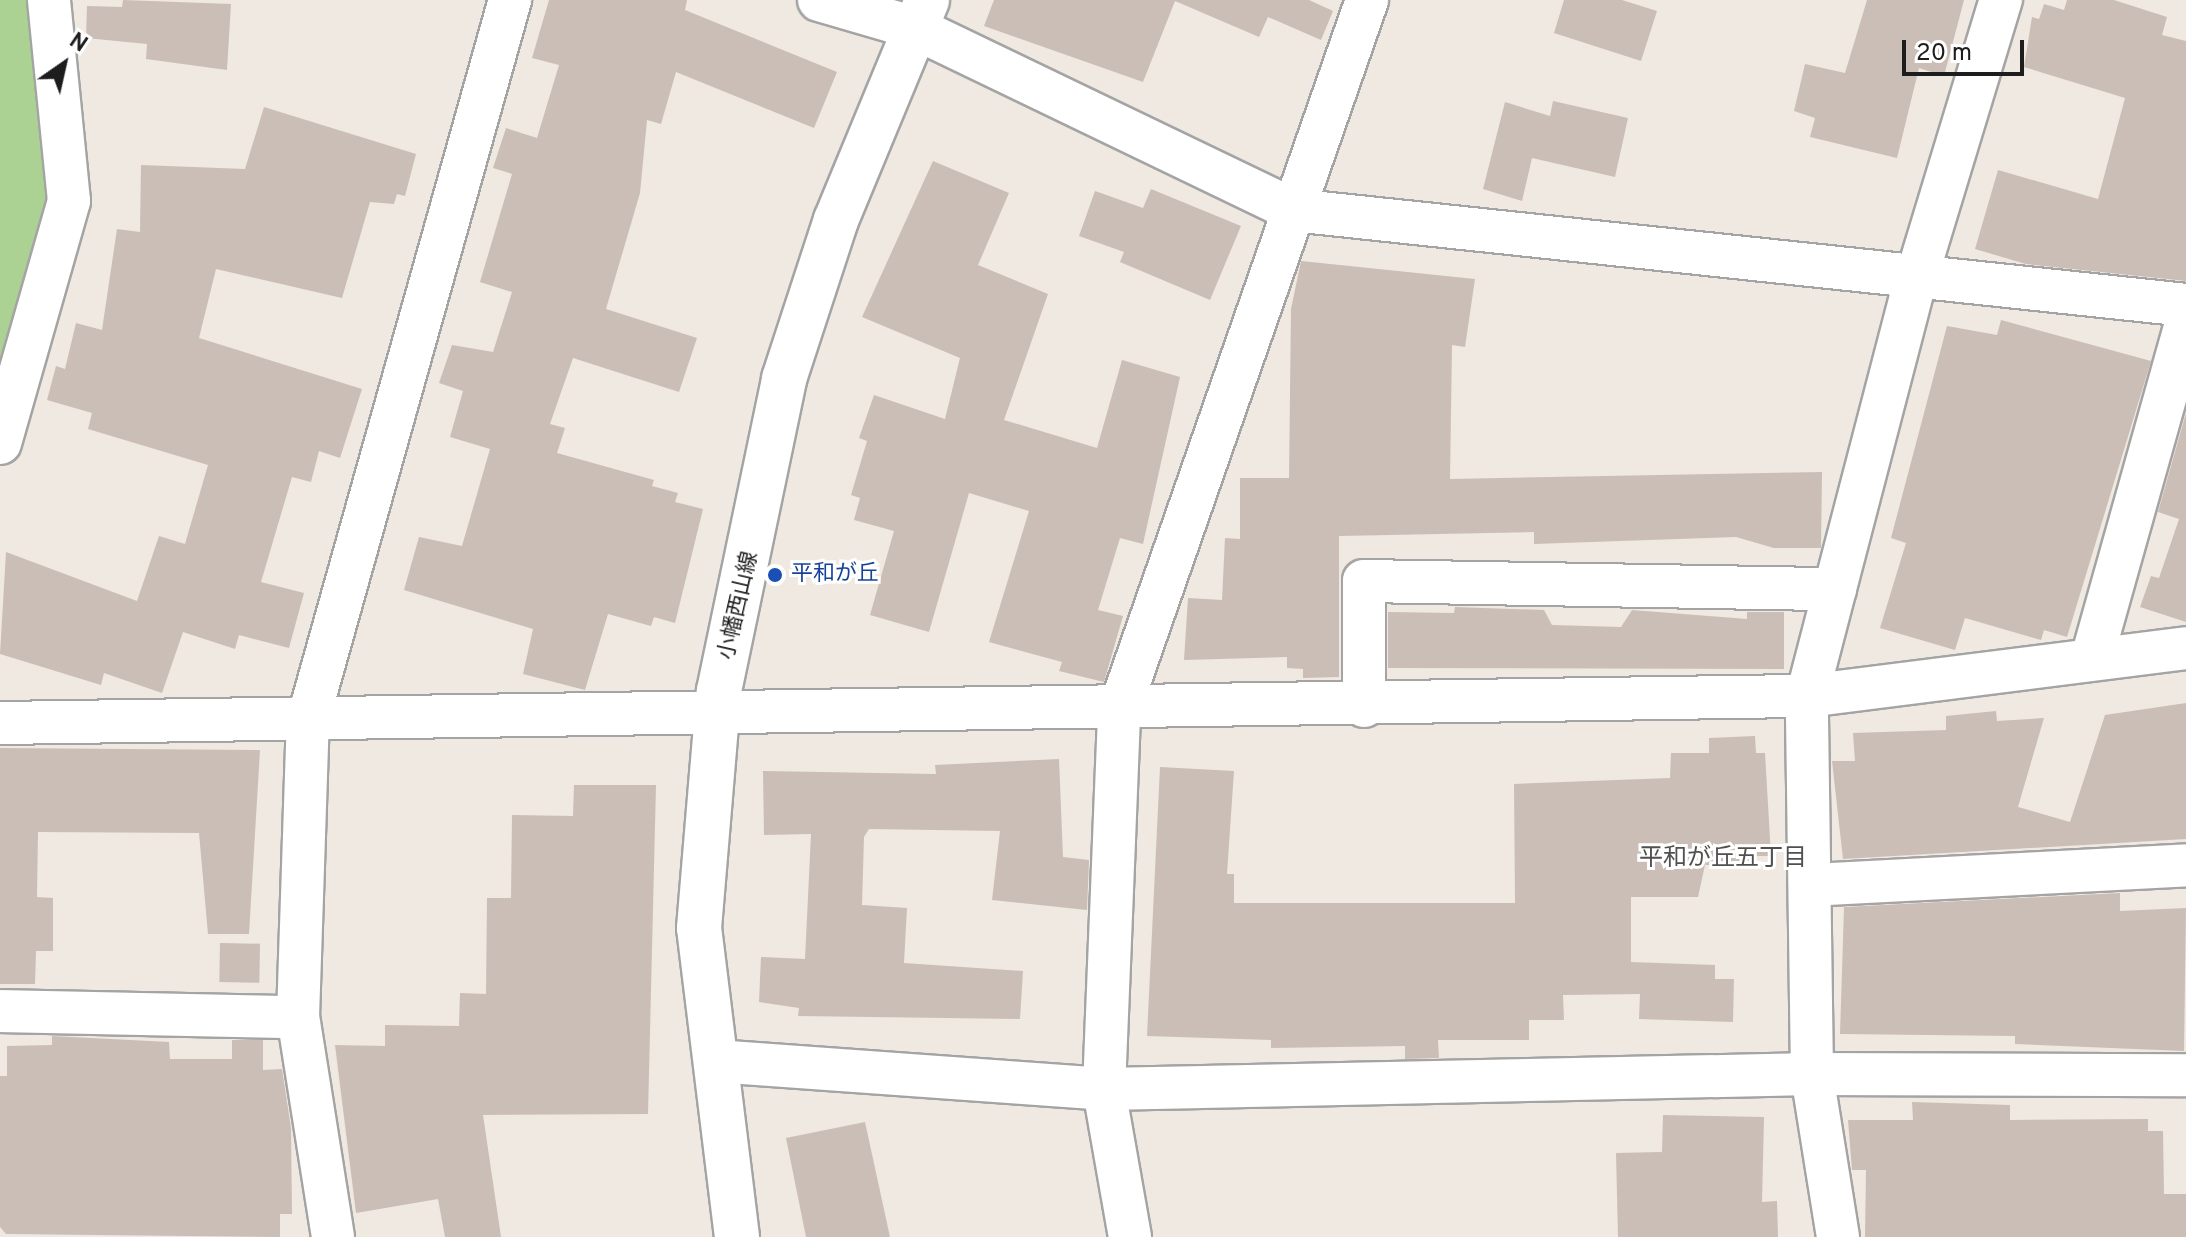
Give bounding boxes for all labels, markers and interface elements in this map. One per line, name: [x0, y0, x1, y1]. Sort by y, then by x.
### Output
north arrow: [24, 24, 104, 104]
scale bar: [1906, 24, 2028, 74]
text: N: [64, 28, 92, 59]
text: 20 m: [1916, 39, 1972, 69]
street label: 小幡西山線: [714, 549, 764, 663]
place label: 平和が丘: [791, 562, 879, 588]
marker: 平和が丘: [766, 566, 784, 584]
district label: 平和が丘五丁目: [1639, 846, 1807, 874]

